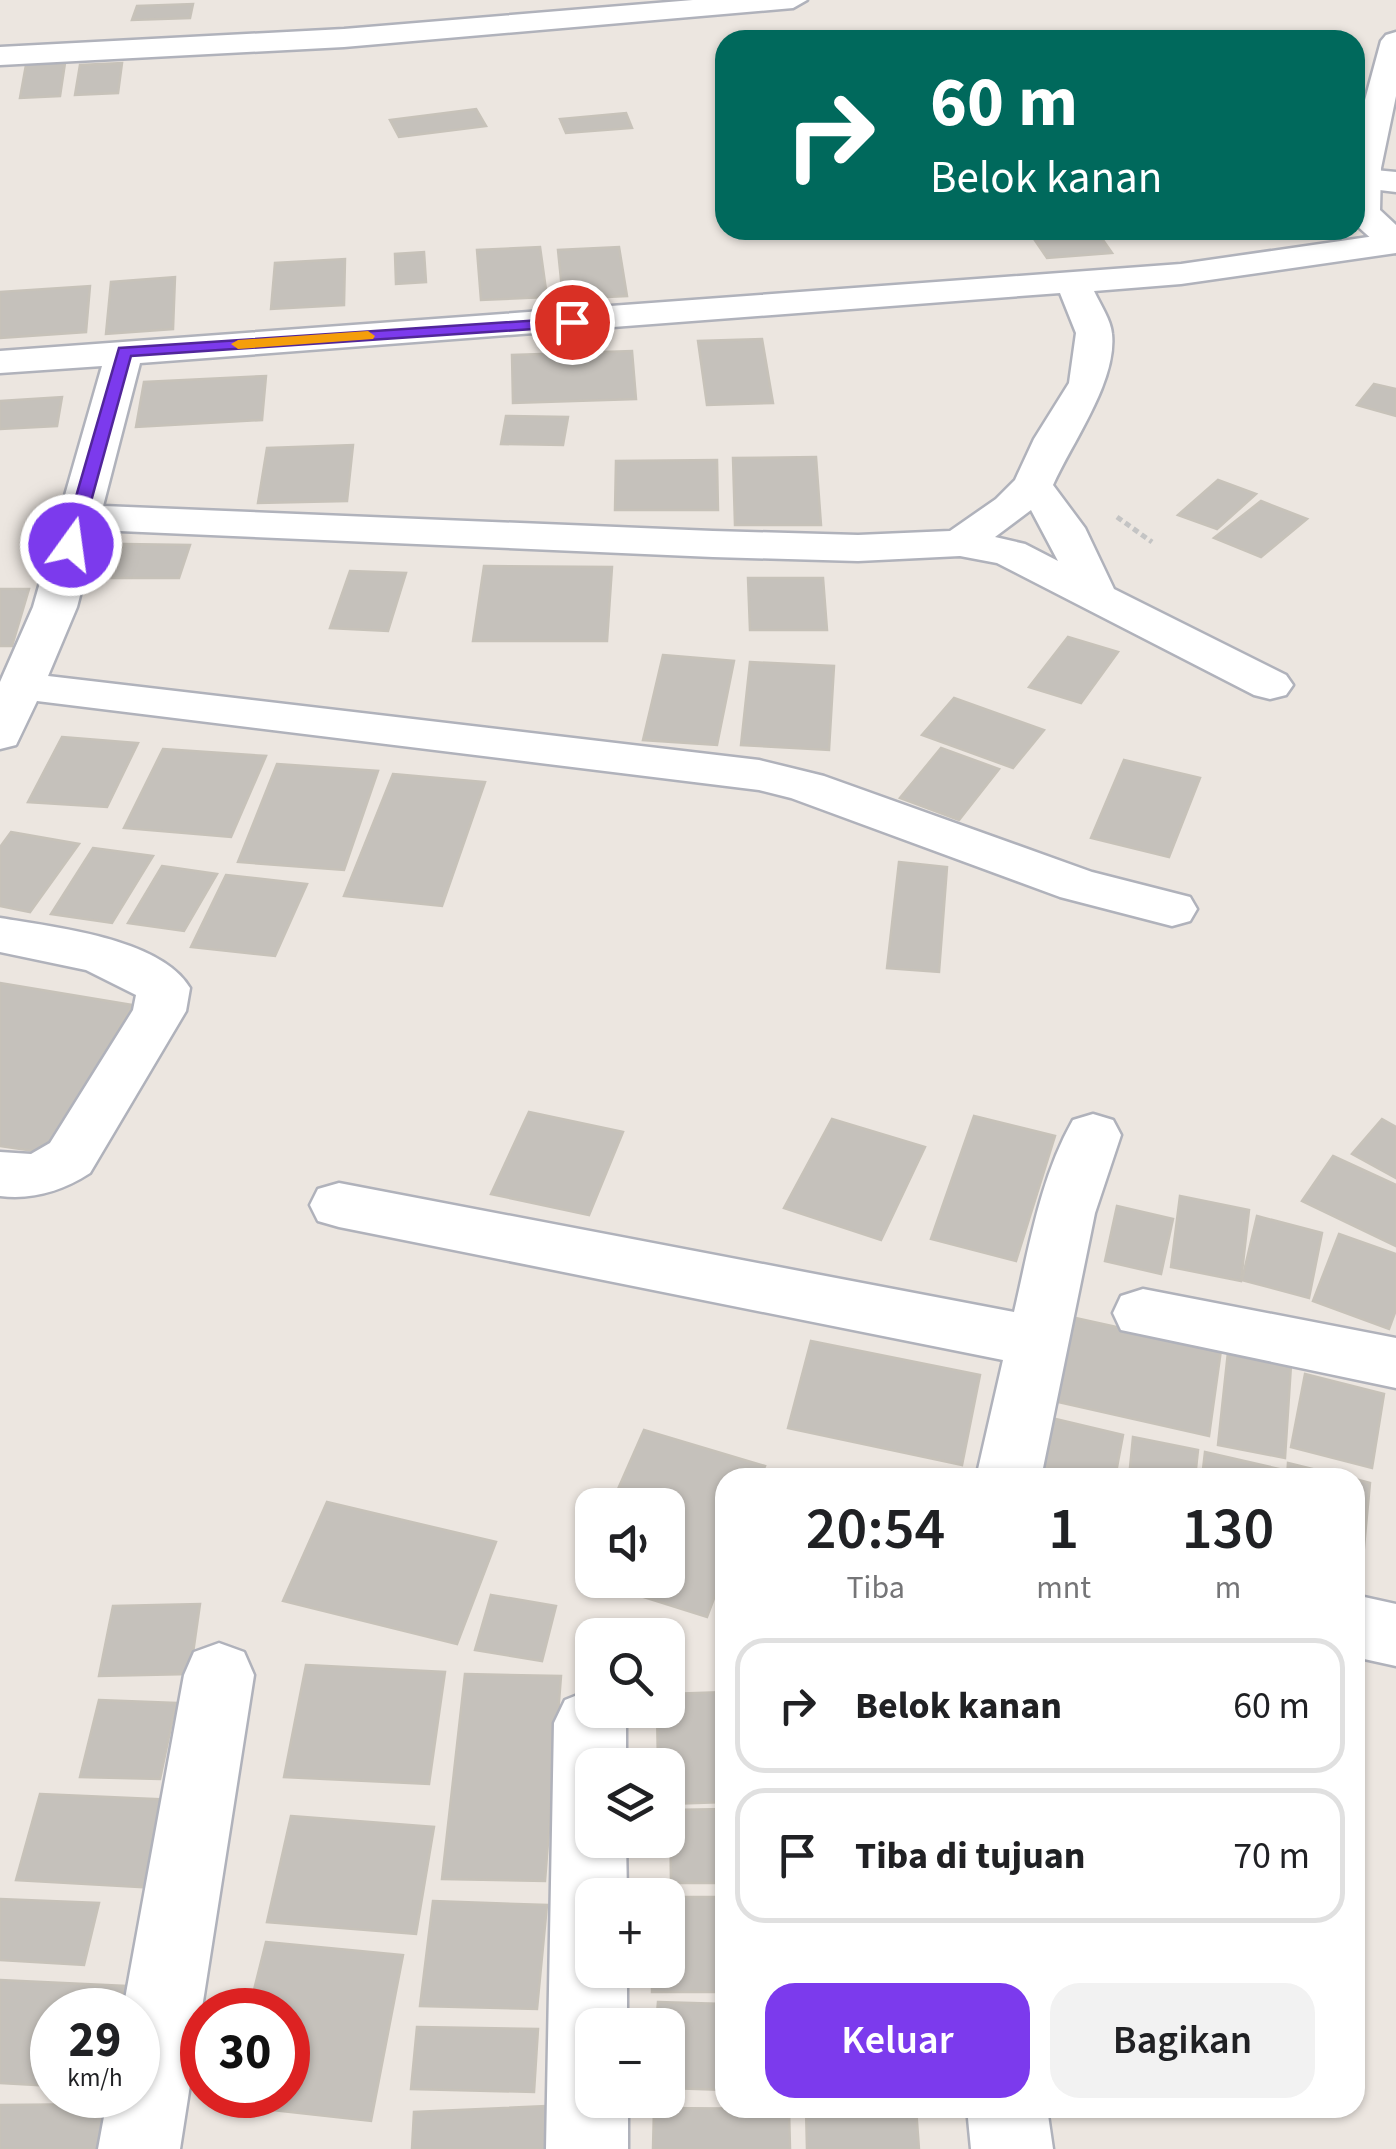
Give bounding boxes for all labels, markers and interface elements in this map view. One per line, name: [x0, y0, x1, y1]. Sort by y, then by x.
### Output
text: 60 m: [930, 53, 1078, 153]
icon: right: [765, 70, 895, 200]
text: Belok kanan: [930, 146, 1162, 210]
pin: [530, 280, 615, 365]
icon: arrive: [545, 295, 600, 350]
position arrow: [19, 493, 123, 597]
text: 20:54: [806, 1487, 945, 1572]
text: 1: [1048, 1487, 1079, 1572]
text: 130: [1182, 1487, 1274, 1572]
map controls: [575, 1488, 685, 2118]
button: sound: [575, 1488, 685, 1598]
text: Tiba: [846, 1565, 905, 1611]
text: mnt: [1036, 1565, 1091, 1611]
text: m: [1215, 1565, 1241, 1611]
button: search: [575, 1618, 685, 1728]
icon: right: [770, 1678, 825, 1733]
text: Belok kanan: [855, 1679, 1062, 1733]
text: 60 m: [1233, 1679, 1310, 1733]
button: layers: [575, 1748, 685, 1858]
icon: arrive: [770, 1828, 825, 1883]
text: Tiba di tujuan: [855, 1829, 1086, 1883]
text: 70 m: [1233, 1829, 1310, 1883]
button: +: [575, 1878, 685, 1988]
button: Keluar: [765, 1983, 1030, 2098]
button: Bagikan: [1050, 1983, 1315, 2098]
speed limit sign: 30: [180, 1988, 310, 2118]
text: 29: [69, 2005, 121, 2076]
button: −: [575, 2008, 685, 2118]
text: km/h: [67, 2060, 123, 2096]

